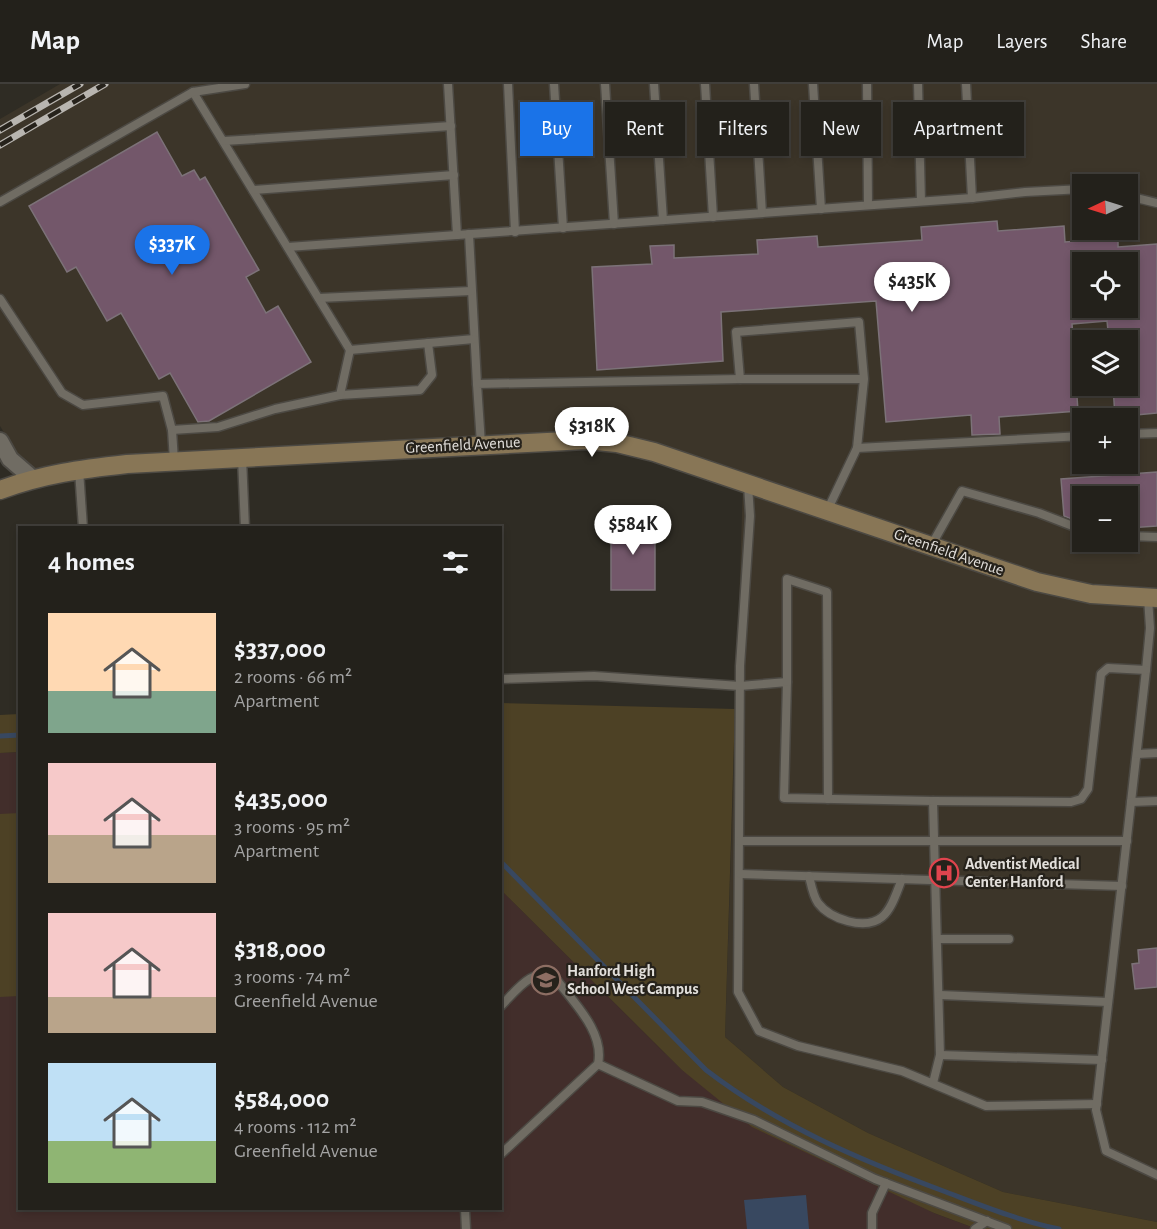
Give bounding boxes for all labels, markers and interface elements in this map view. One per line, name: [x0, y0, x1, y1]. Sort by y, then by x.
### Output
text: Map: [30, 27, 80, 55]
text: Map: [927, 31, 963, 52]
text: Layers: [996, 31, 1047, 52]
text: Share: [1080, 31, 1127, 52]
chip: Buy: [520, 102, 593, 156]
chip: Rent: [605, 102, 685, 156]
chip: Filters: [697, 102, 789, 156]
chip: New: [801, 102, 881, 156]
chip: Apartment: [893, 102, 1024, 156]
north arrow: [1072, 174, 1138, 240]
map controls: [1072, 174, 1138, 552]
pin: $337K: [130, 225, 214, 276]
text: $337K: [149, 234, 195, 254]
button: locate: [1072, 252, 1138, 318]
pin: $435K: [870, 262, 954, 313]
text: $435K: [888, 271, 936, 291]
button: layers: [1072, 330, 1138, 396]
pin: $318K: [550, 407, 634, 458]
button: +: [1072, 408, 1138, 474]
text: $318K: [569, 416, 615, 436]
street label: Greenfield Avenue: [405, 434, 521, 456]
button: −: [1072, 486, 1138, 552]
pin: $584K: [591, 505, 675, 556]
text: $584K: [608, 514, 658, 534]
street label: Greenfield Avenue: [892, 526, 1006, 578]
icon: filters: [439, 546, 472, 579]
text: 4 homes: [48, 549, 135, 575]
text: $337,000: [234, 636, 326, 662]
icon: home: [96, 637, 168, 709]
text: 2 rooms · 66 m²: [234, 667, 352, 687]
text: Apartment: [234, 691, 319, 711]
text: $435,000: [234, 786, 328, 812]
icon: home: [96, 787, 168, 859]
text: 3 rooms · 95 m²: [234, 817, 350, 837]
text: Apartment: [234, 841, 319, 861]
place label: Adventist Medical Center Hanford: [965, 856, 1080, 890]
hospital icon: Adventist Medical Center Hanford: [928, 857, 960, 889]
text: $318,000: [234, 936, 326, 962]
icon: home: [96, 937, 168, 1009]
place label: Hanford High School West Campus: [567, 963, 699, 997]
school or university icon: Hanford High School West Campus: [530, 964, 562, 996]
text: 3 rooms · 74 m²: [234, 967, 350, 987]
text: Greenfield Avenue: [234, 991, 378, 1011]
text: $584,000: [234, 1086, 329, 1112]
icon: home: [96, 1087, 168, 1159]
text: 4 rooms · 112 m²: [234, 1117, 357, 1137]
text: Greenfield Avenue: [234, 1141, 378, 1161]

